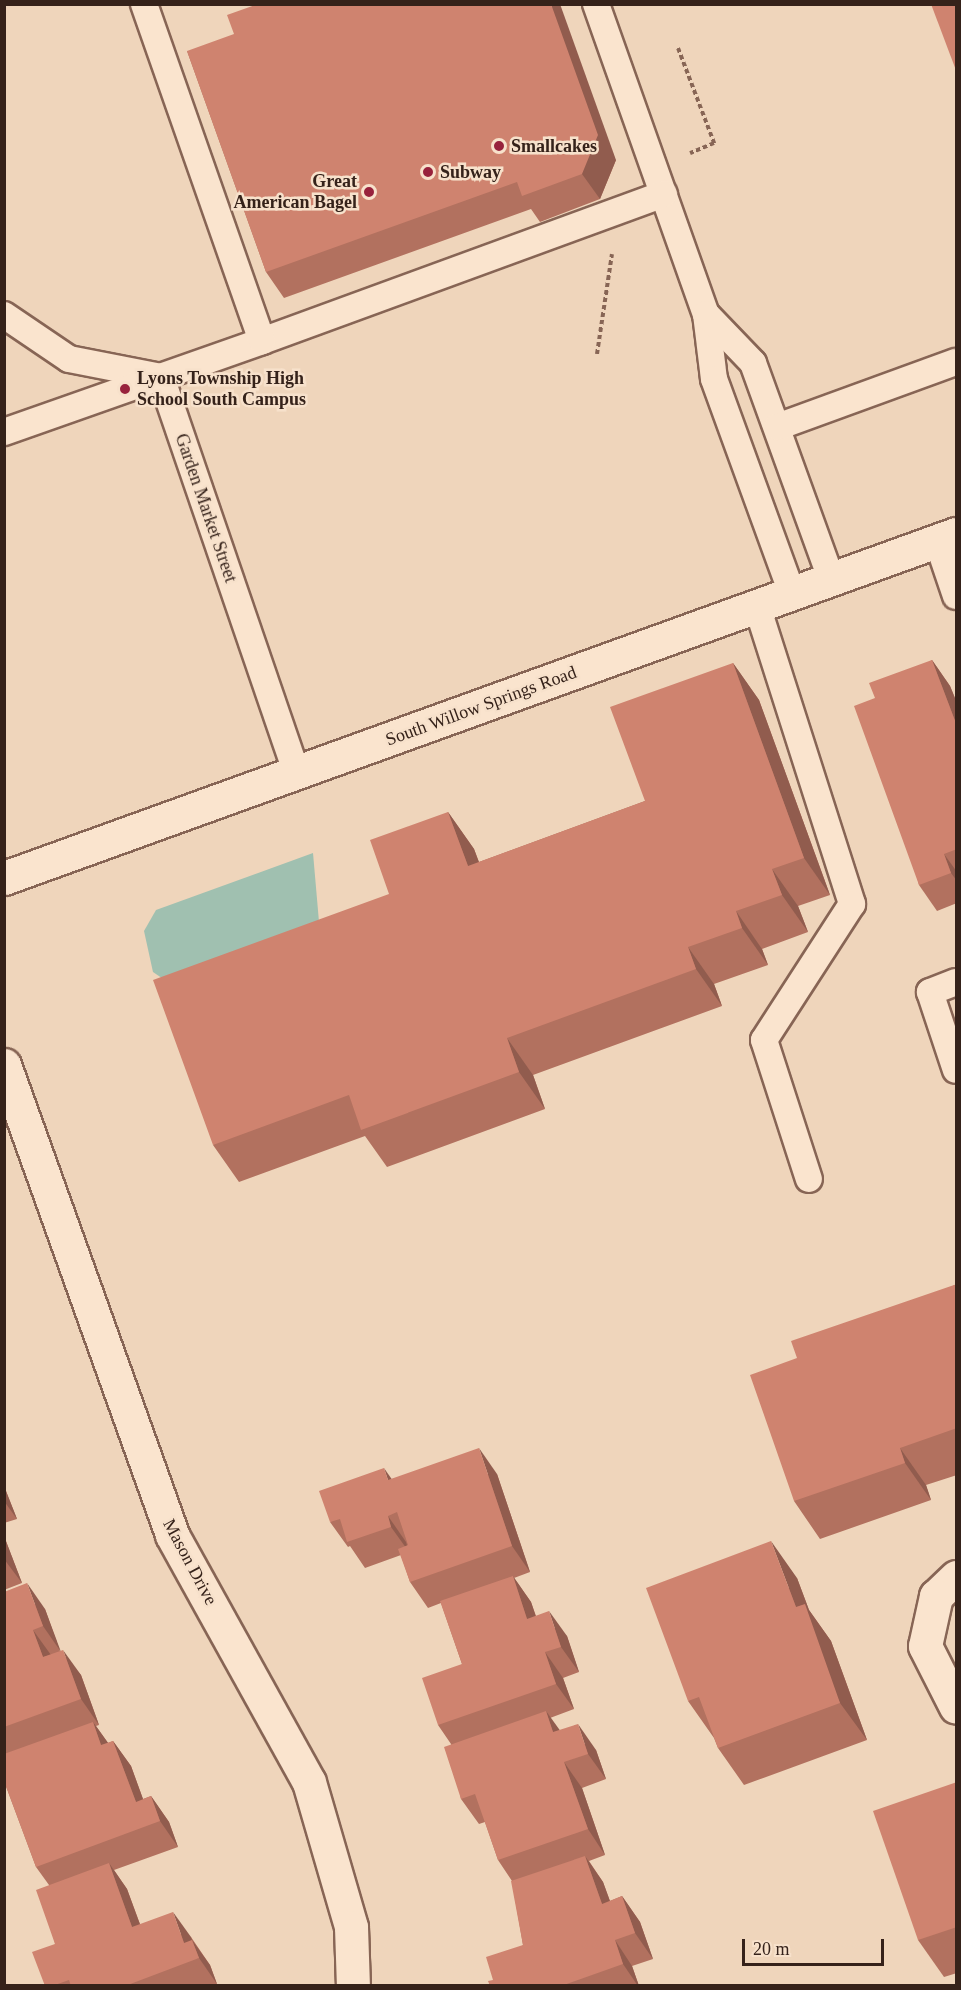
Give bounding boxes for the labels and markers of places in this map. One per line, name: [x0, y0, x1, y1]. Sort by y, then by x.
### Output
place label: Smallcakes: [511, 135, 597, 157]
marker: Smallcakes: [492, 139, 506, 153]
place label: Subway: [440, 161, 501, 183]
marker: Subway: [421, 165, 435, 179]
place label: Great American Bagel: [234, 171, 357, 213]
marker: Great American Bagel: [362, 185, 376, 199]
place label: Lyons Township High School South Campus: [137, 368, 306, 410]
marker: Lyons Township High School South Campus: [118, 382, 132, 396]

